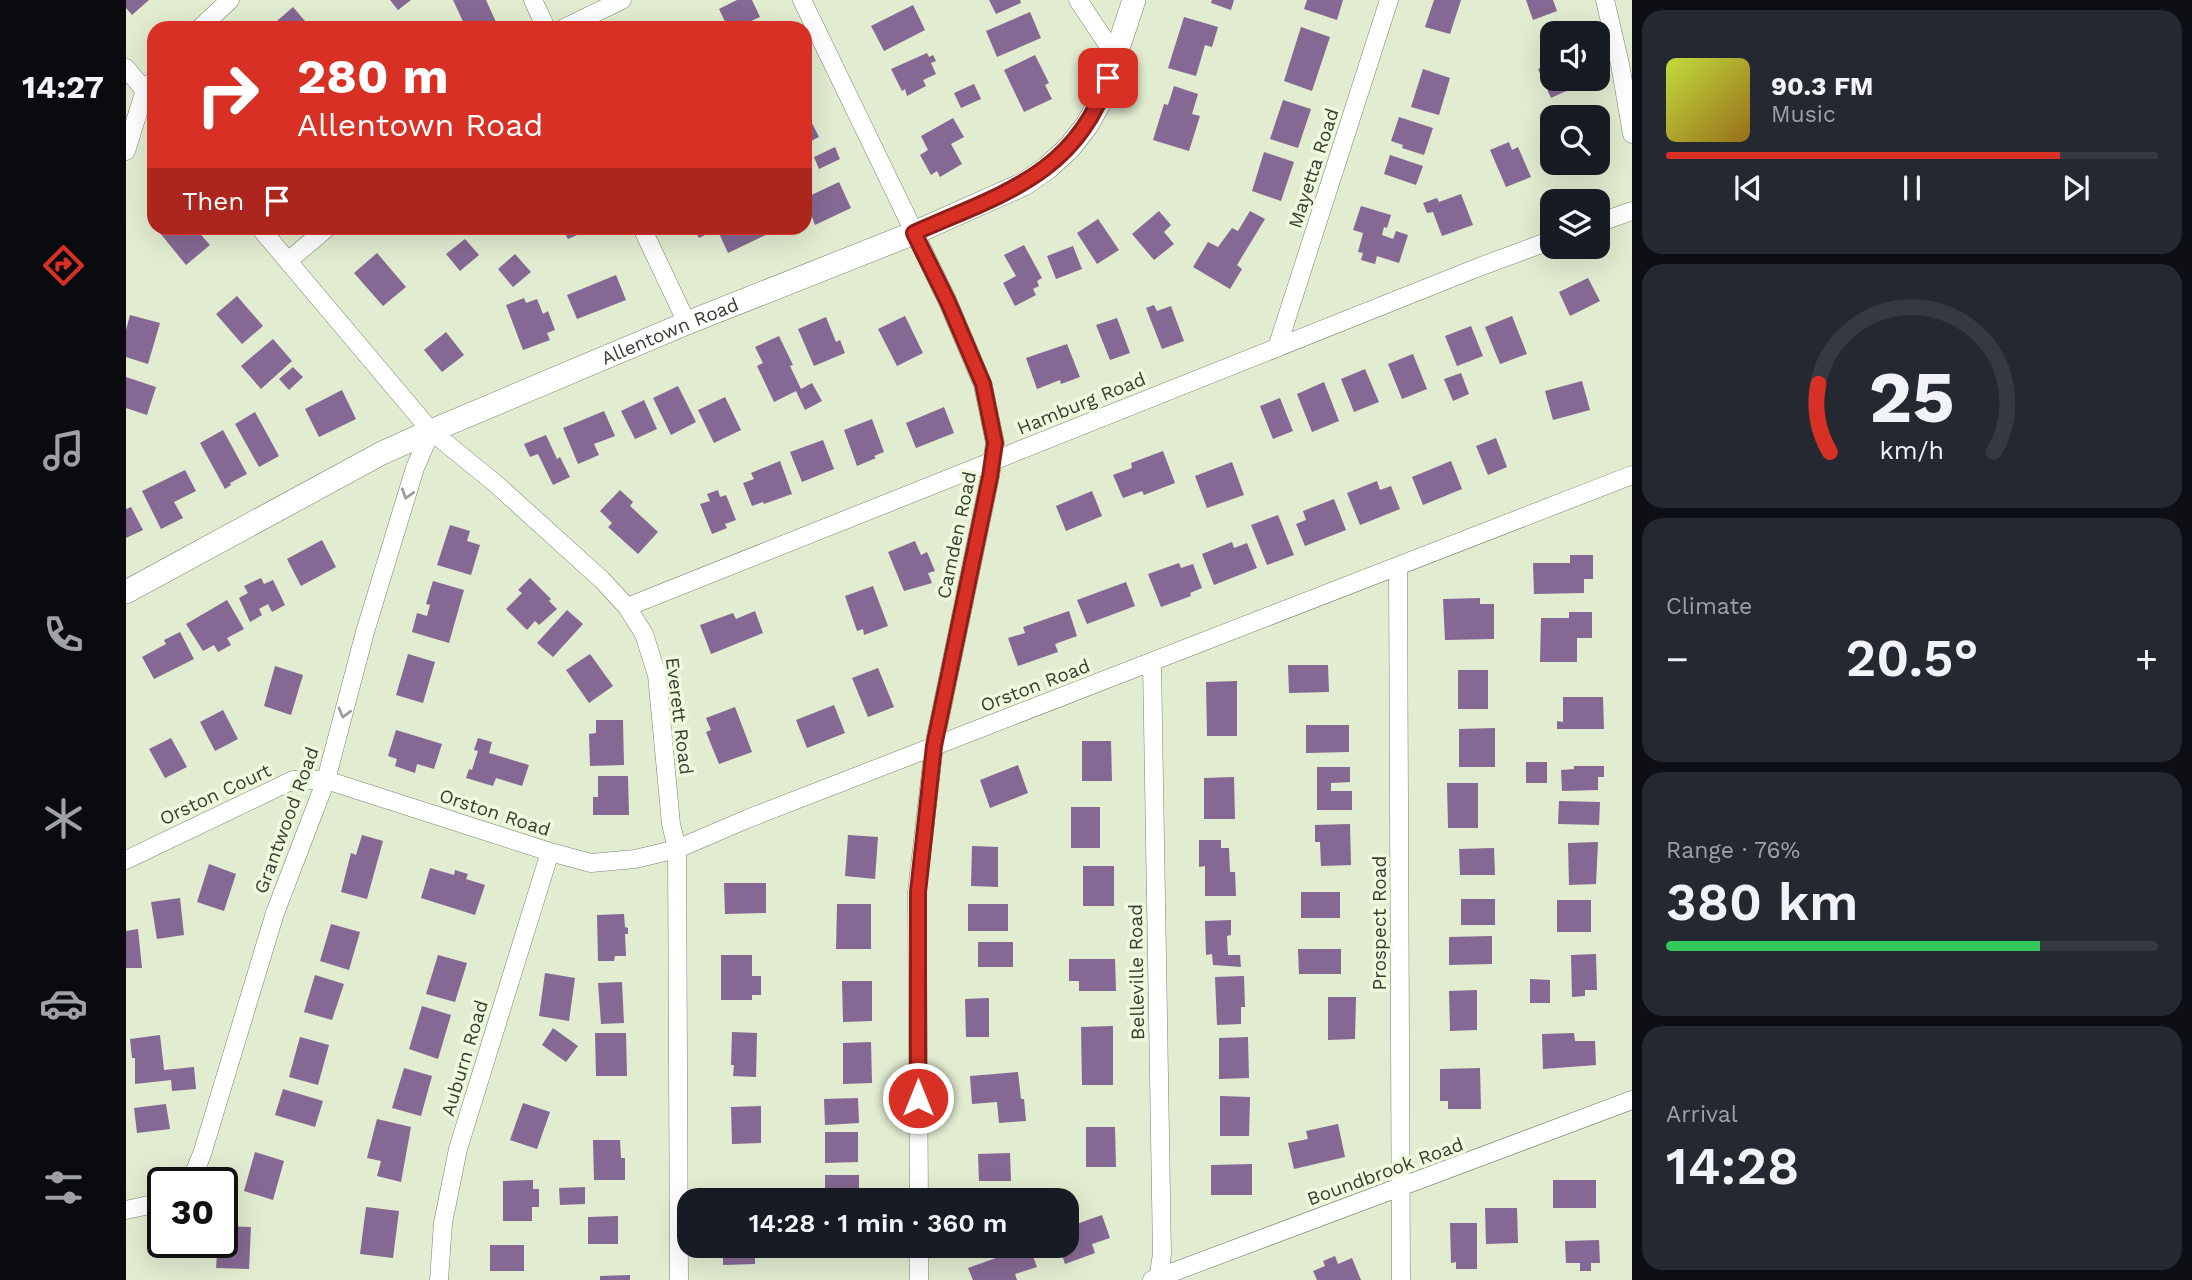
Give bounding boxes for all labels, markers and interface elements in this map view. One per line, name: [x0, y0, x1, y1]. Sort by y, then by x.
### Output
map controls: [1540, 21, 1610, 259]
button: sound: [1540, 21, 1610, 91]
text: 280 m: [297, 47, 449, 105]
pin: [1078, 48, 1138, 108]
icon: right: [182, 49, 273, 140]
icon: arrive: [1089, 59, 1127, 97]
text: 14:27: [22, 68, 104, 106]
text: 90.3 FM: [1771, 71, 1873, 101]
text: Music: [1771, 101, 1836, 128]
street label: Mayetta Road: [1283, 105, 1344, 231]
button: search: [1540, 105, 1610, 175]
text: Allentown Road: [297, 106, 543, 144]
icon: previous: [1729, 169, 1767, 207]
icon: pause: [1893, 169, 1931, 207]
icon: next: [2057, 169, 2095, 207]
icon: arrive: [258, 182, 296, 220]
text: Then: [182, 186, 244, 216]
button: layers: [1540, 189, 1610, 259]
icon: directions: [39, 241, 88, 290]
street label: Allentown Road: [598, 293, 742, 370]
text: 25: [1869, 354, 1955, 440]
street label: Hamburg Road: [1014, 367, 1149, 440]
icon: music: [39, 426, 88, 475]
text: km/h: [1880, 436, 1944, 465]
street label: Camden Road: [932, 469, 981, 601]
one-way arrow: [400, 488, 415, 500]
text: Climate: [1666, 593, 1752, 620]
icon: phone: [39, 610, 88, 659]
text: 20.5°: [1846, 628, 1978, 689]
text: −: [1666, 637, 1689, 681]
text: +: [2135, 637, 2158, 681]
street label: Orston Road: [977, 654, 1093, 717]
street label: Everett Road: [661, 656, 698, 776]
one-way arrow: [338, 707, 352, 719]
street label: Grantwood Road: [249, 744, 324, 897]
street label: Orston Court: [156, 759, 275, 830]
street label: Orston Road: [436, 784, 553, 841]
icon: climate: [39, 794, 88, 843]
text: Range · 76%: [1666, 837, 1800, 864]
street label: Prospect Road: [1368, 856, 1391, 990]
text: 380 km: [1666, 872, 1858, 933]
street label: Belleville Road: [1124, 904, 1149, 1040]
icon: car: [39, 979, 88, 1028]
street label: Auburn Road: [436, 997, 493, 1119]
position arrow: [881, 1061, 955, 1135]
text: Arrival: [1666, 1101, 1738, 1128]
street label: Boundbrook Road: [1304, 1133, 1466, 1210]
text: 14:28: [1666, 1136, 1799, 1197]
icon: filters: [39, 1163, 88, 1212]
speed limit sign: 30: [147, 1167, 238, 1258]
text: 14:28 · 1 min · 360 m: [749, 1208, 1007, 1238]

